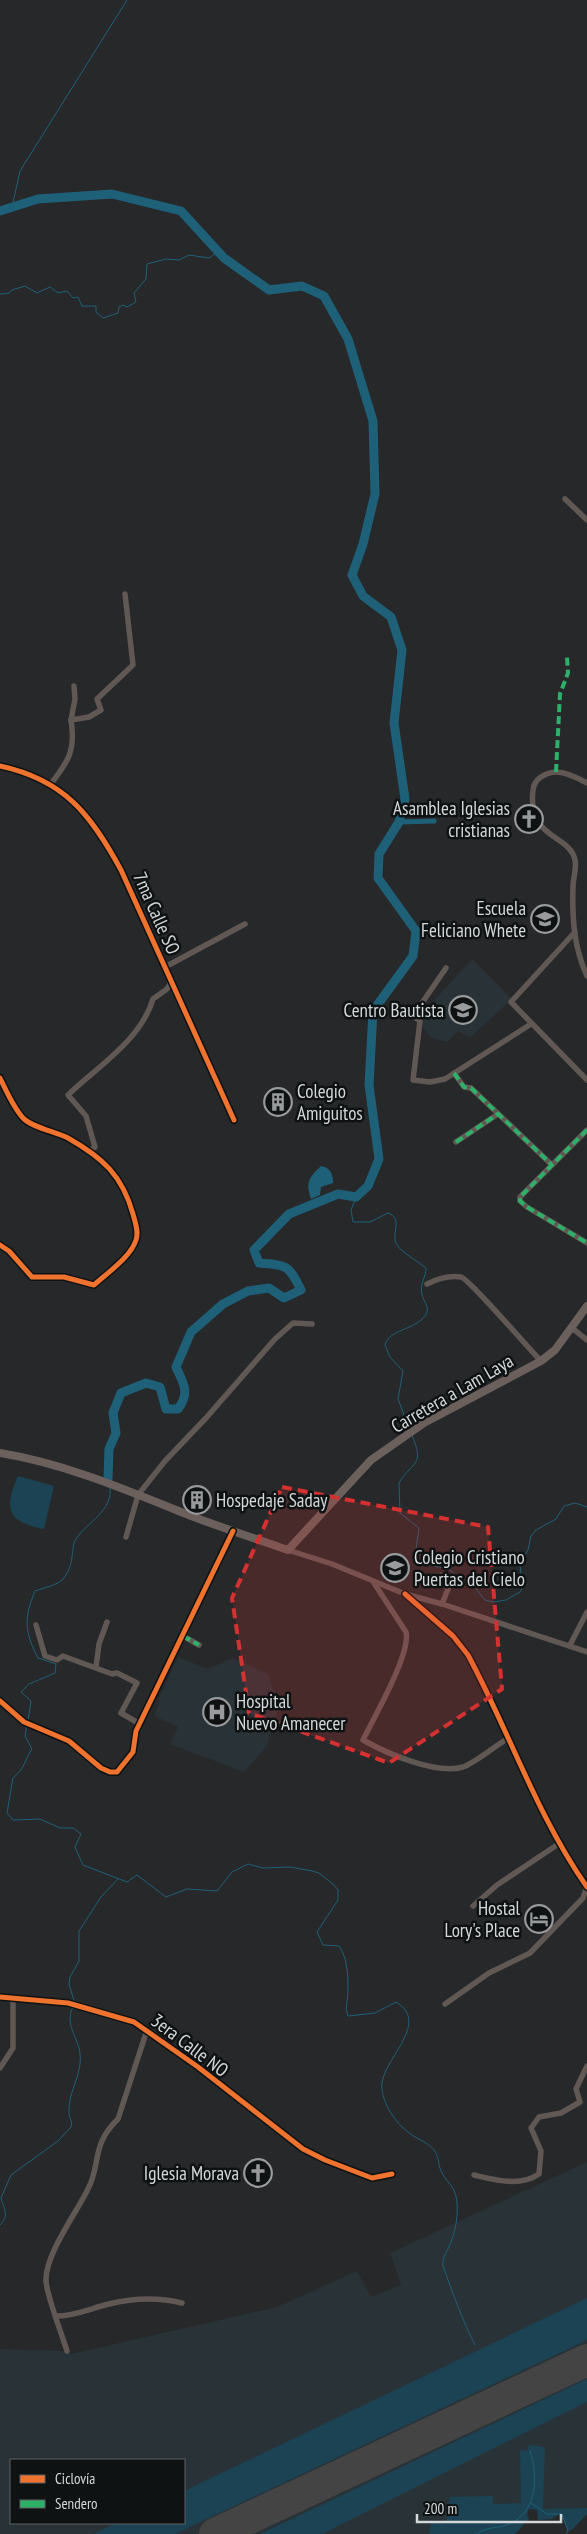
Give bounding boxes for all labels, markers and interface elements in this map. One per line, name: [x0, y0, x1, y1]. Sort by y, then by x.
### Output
place label: Asamblea Iglesias cristianas: [393, 796, 510, 842]
church icon: Asamblea Iglesias cristianas: [514, 804, 544, 834]
street label: 7ma Calle SO: [128, 868, 186, 958]
place label: Escuela Feliciano Whete: [421, 896, 526, 942]
school or university icon: Escuela Feliciano Whete: [530, 904, 560, 934]
school or university icon: Centro Bautista: [448, 995, 478, 1025]
place label: Centro Bautista: [344, 998, 444, 1022]
place label: Colegio Amiguitos: [297, 1079, 363, 1125]
building icon: Colegio Amiguitos: [263, 1087, 293, 1117]
street label: Carretera a Lam Laya: [387, 1348, 517, 1438]
building icon: Hospedaje Saday: [182, 1485, 212, 1515]
place label: Hospedaje Saday: [216, 1488, 328, 1512]
place label: Colegio Cristiano Puertas del Cielo: [414, 1545, 525, 1591]
school or university icon: Colegio Cristiano Puertas del Cielo: [380, 1553, 410, 1583]
place label: Hospital Nuevo Amanecer: [236, 1689, 346, 1735]
hospital icon: Hospital Nuevo Amanecer: [202, 1697, 232, 1727]
place label: Hostal Lory's Place: [445, 1896, 521, 1942]
hotel icon: Hostal Lory's Place: [524, 1904, 554, 1934]
street label: 3era Calle NO: [147, 2008, 233, 2082]
church icon: Iglesia Morava: [243, 2158, 273, 2188]
place label: Iglesia Morava: [144, 2161, 239, 2185]
legend: [10, 2459, 185, 2524]
text: Ciclovía: [55, 2469, 95, 2488]
scale bar: [417, 2492, 561, 2524]
text: Sendero: [55, 2494, 97, 2513]
text: 200 m: [424, 2499, 457, 2518]

